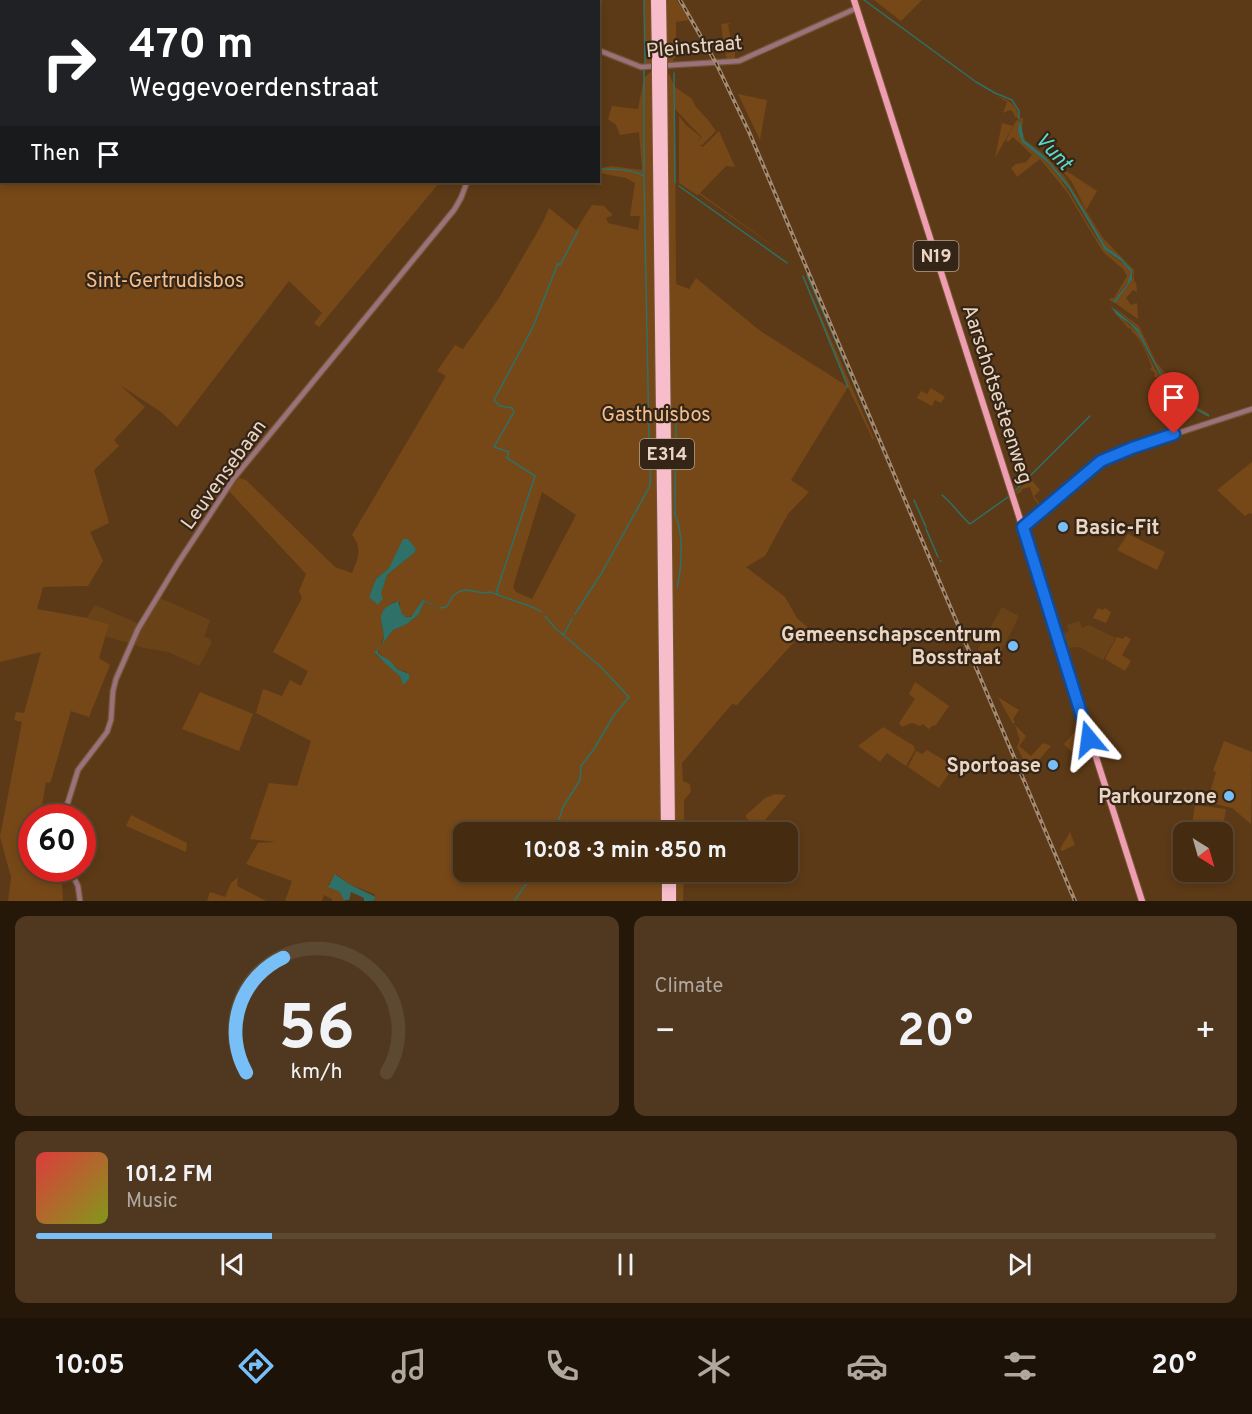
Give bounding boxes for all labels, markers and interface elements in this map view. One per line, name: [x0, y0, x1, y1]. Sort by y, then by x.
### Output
text: 470 m: [129, 20, 254, 73]
icon: right: [30, 24, 108, 102]
street label: Pleinstraat: [645, 31, 743, 65]
text: Weggevoerdenstraat: [129, 72, 379, 106]
water label: Vunt: [1028, 127, 1078, 178]
icon: arrive: [92, 138, 125, 171]
text: Then: [30, 141, 80, 168]
road number: N19: [914, 241, 958, 271]
park label: Sint-Gertrudisbos: [86, 269, 244, 295]
street label: Aarschotsesteenweg: [955, 302, 1037, 487]
pin: [1148, 372, 1199, 434]
icon: arrive: [1157, 381, 1190, 414]
park label: Gasthuisbos: [601, 403, 711, 429]
street label: Leuvensebaan: [176, 415, 273, 535]
road number: E314: [640, 439, 694, 469]
place label: Basic-Fit: [1075, 516, 1160, 542]
marker: Basic-Fit: [1056, 520, 1070, 534]
place label: Gemeenschapscentrum Bosstraat: [781, 623, 1001, 672]
marker: Gemeenschapscentrum Bosstraat: [1006, 639, 1020, 653]
position arrow: [1057, 707, 1121, 771]
place label: Sportoase: [946, 754, 1041, 780]
marker: Sportoase: [1046, 758, 1060, 772]
place label: Parkourzone: [1098, 785, 1217, 811]
marker: Parkourzone: [1222, 789, 1236, 803]
speed limit sign: 60: [18, 804, 96, 882]
north arrow: [1173, 822, 1233, 882]
map controls: [1173, 822, 1233, 882]
text: 10:08 · 3 min · 850 m: [524, 838, 727, 865]
text: Climate: [655, 974, 723, 1000]
text: 56: [279, 992, 355, 1071]
text: 20°: [897, 1005, 973, 1062]
text: −: [655, 1012, 676, 1054]
text: +: [1195, 1012, 1216, 1054]
text: km/h: [291, 1059, 343, 1086]
text: 101.2 FM: [126, 1162, 213, 1189]
text: Music: [126, 1189, 178, 1215]
icon: previous: [216, 1248, 249, 1281]
icon: pause: [609, 1248, 642, 1281]
icon: next: [1003, 1248, 1036, 1281]
icon: directions: [235, 1345, 277, 1387]
icon: music: [388, 1345, 430, 1387]
icon: phone: [541, 1345, 583, 1387]
icon: climate: [693, 1345, 735, 1387]
icon: car: [846, 1345, 888, 1387]
icon: filters: [999, 1345, 1041, 1387]
text: 10:05: [55, 1349, 125, 1383]
text: 20°: [1151, 1349, 1197, 1383]

